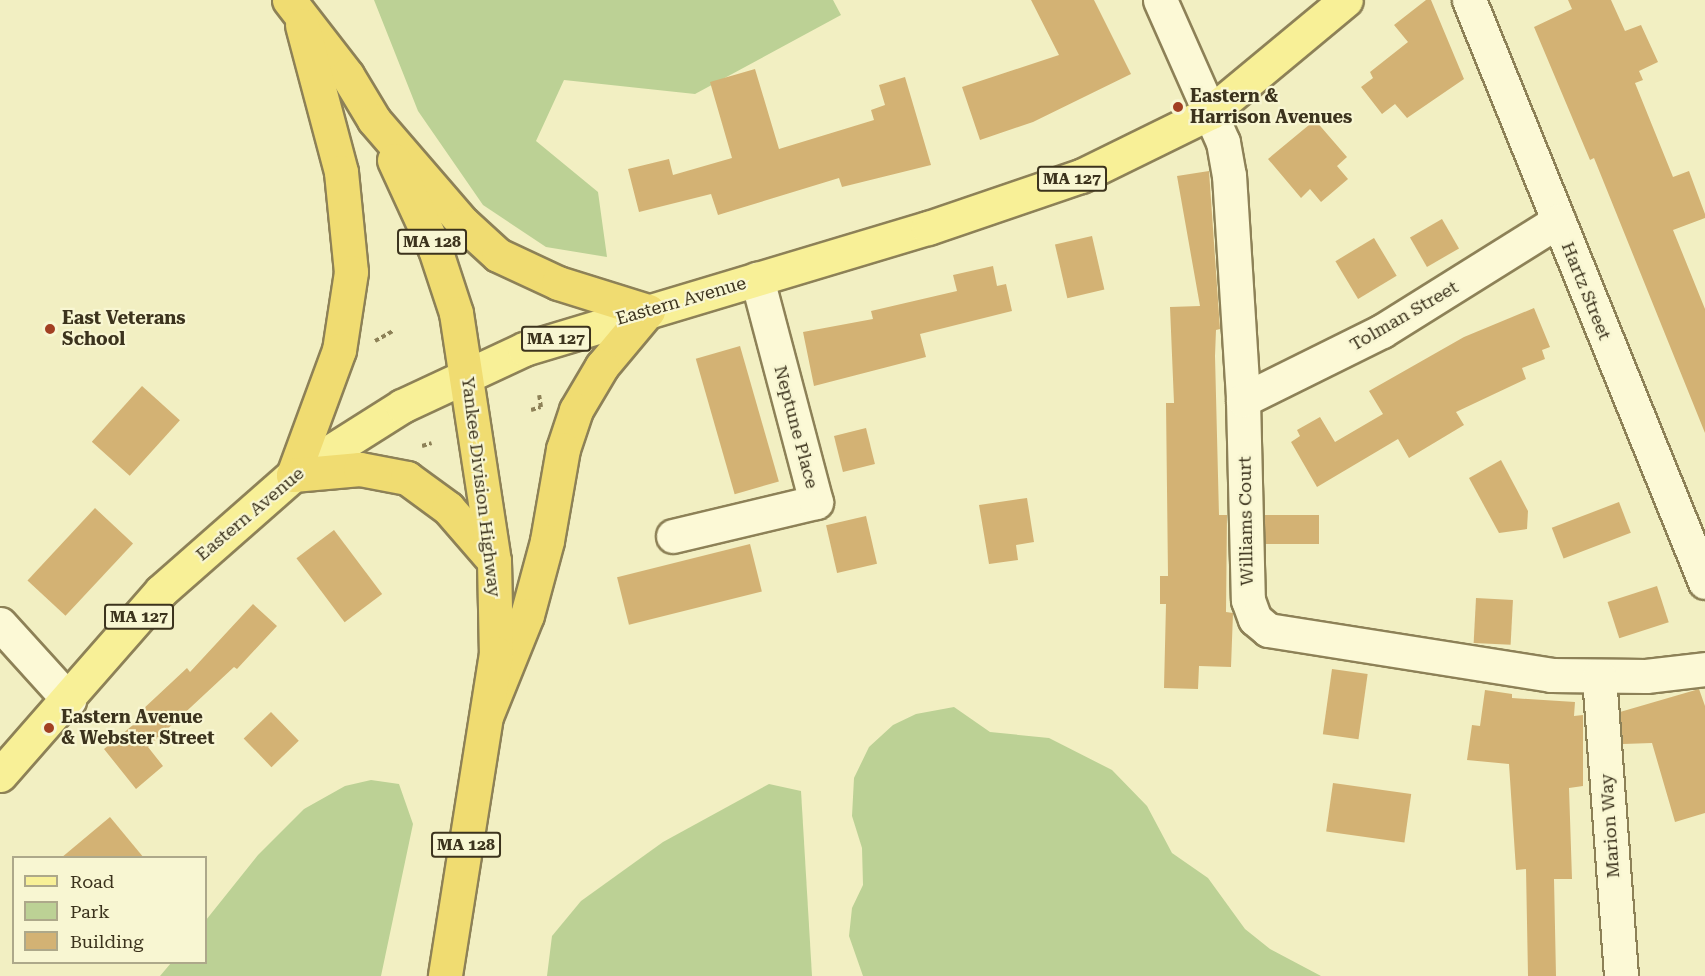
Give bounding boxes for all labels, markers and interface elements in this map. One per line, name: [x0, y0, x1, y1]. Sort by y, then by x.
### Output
place label: Eastern & Harrison Avenues: [1190, 86, 1352, 128]
marker: Eastern & Harrison Avenues: [1171, 100, 1185, 114]
road number: MA 127: [1036, 166, 1108, 192]
road number: MA 128: [396, 229, 468, 255]
street label: Hartz Street: [1557, 239, 1615, 343]
street label: Eastern Avenue: [613, 272, 749, 330]
street label: Tolman Street: [1346, 276, 1462, 356]
place label: East Veterans School: [62, 308, 186, 350]
marker: East Veterans School: [43, 322, 57, 336]
road number: MA 127: [520, 326, 592, 352]
street label: Neptune Place: [769, 363, 823, 491]
street label: Yankee Division Highway: [457, 376, 505, 598]
street label: Williams Court: [1234, 456, 1258, 586]
street label: Eastern Avenue: [192, 463, 308, 565]
road number: MA 127: [103, 604, 175, 630]
place label: Eastern Avenue & Webster Street: [61, 707, 214, 750]
marker: Eastern Avenue & Webster Street: [42, 721, 56, 735]
street label: Marion Way: [1596, 773, 1624, 879]
road number: MA 128: [430, 832, 502, 858]
legend: [12, 856, 207, 964]
text: Road: [70, 871, 114, 892]
text: Park: [70, 901, 110, 922]
text: Building: [70, 931, 144, 952]

